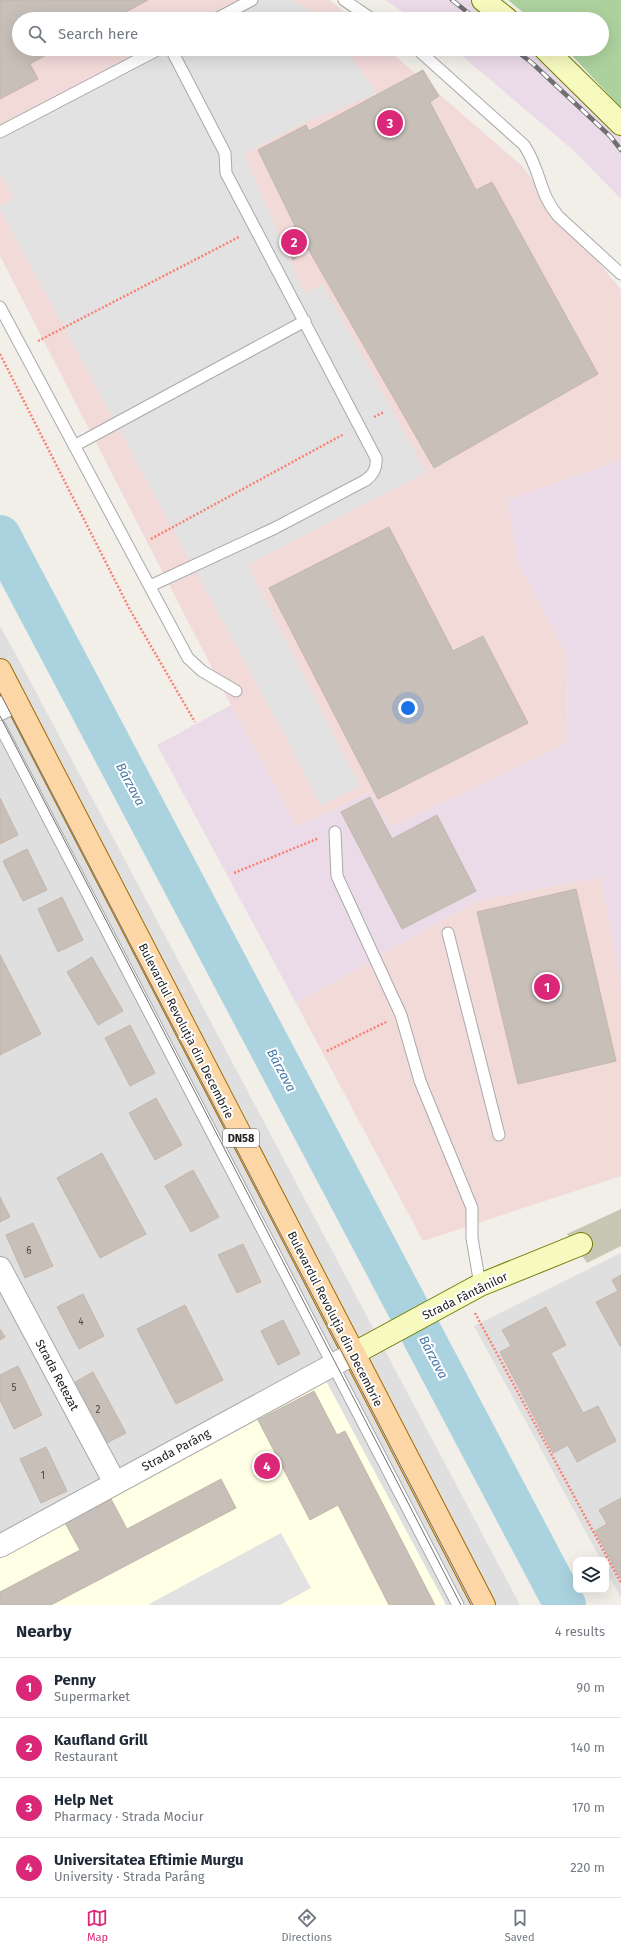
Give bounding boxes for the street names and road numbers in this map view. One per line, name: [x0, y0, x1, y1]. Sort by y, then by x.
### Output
street label: Bulevardul Revoluția din Decembrie: [135, 941, 237, 1122]
road number: DN58: [223, 1129, 259, 1147]
street label: Bulevardul Revoluția din Decembrie: [284, 1229, 386, 1410]
street label: Strada Fântânilor: [420, 1269, 510, 1323]
street label: Strada Retezat: [32, 1337, 82, 1414]
street label: Strada Parâng: [139, 1426, 213, 1474]

